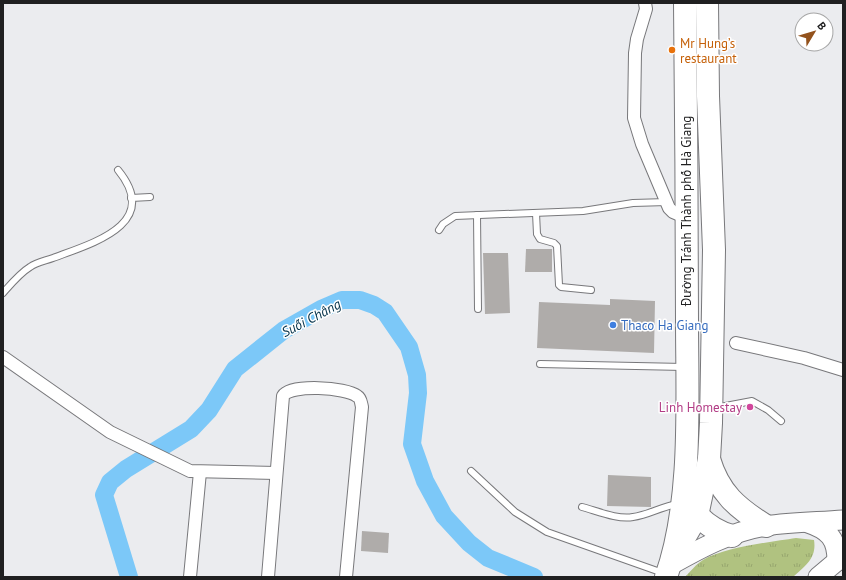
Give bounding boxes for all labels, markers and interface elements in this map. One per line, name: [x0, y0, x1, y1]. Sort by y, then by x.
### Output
north arrow: [794, 12, 834, 52]
text: B: [814, 19, 830, 33]
place label: Mr Hung’s restaurant: [680, 35, 737, 67]
marker: Mr Hung’s restaurant: [667, 45, 677, 55]
street label: Đường Tránh Thành phố Hà Giang: [678, 116, 695, 307]
water label: Suối Châng: [278, 295, 344, 341]
place label: Thaco Ha Giang: [621, 317, 708, 334]
marker: Thaco Ha Giang: [608, 320, 618, 330]
place label: Linh Homestay: [659, 399, 742, 416]
marker: Linh Homestay: [745, 402, 755, 412]

